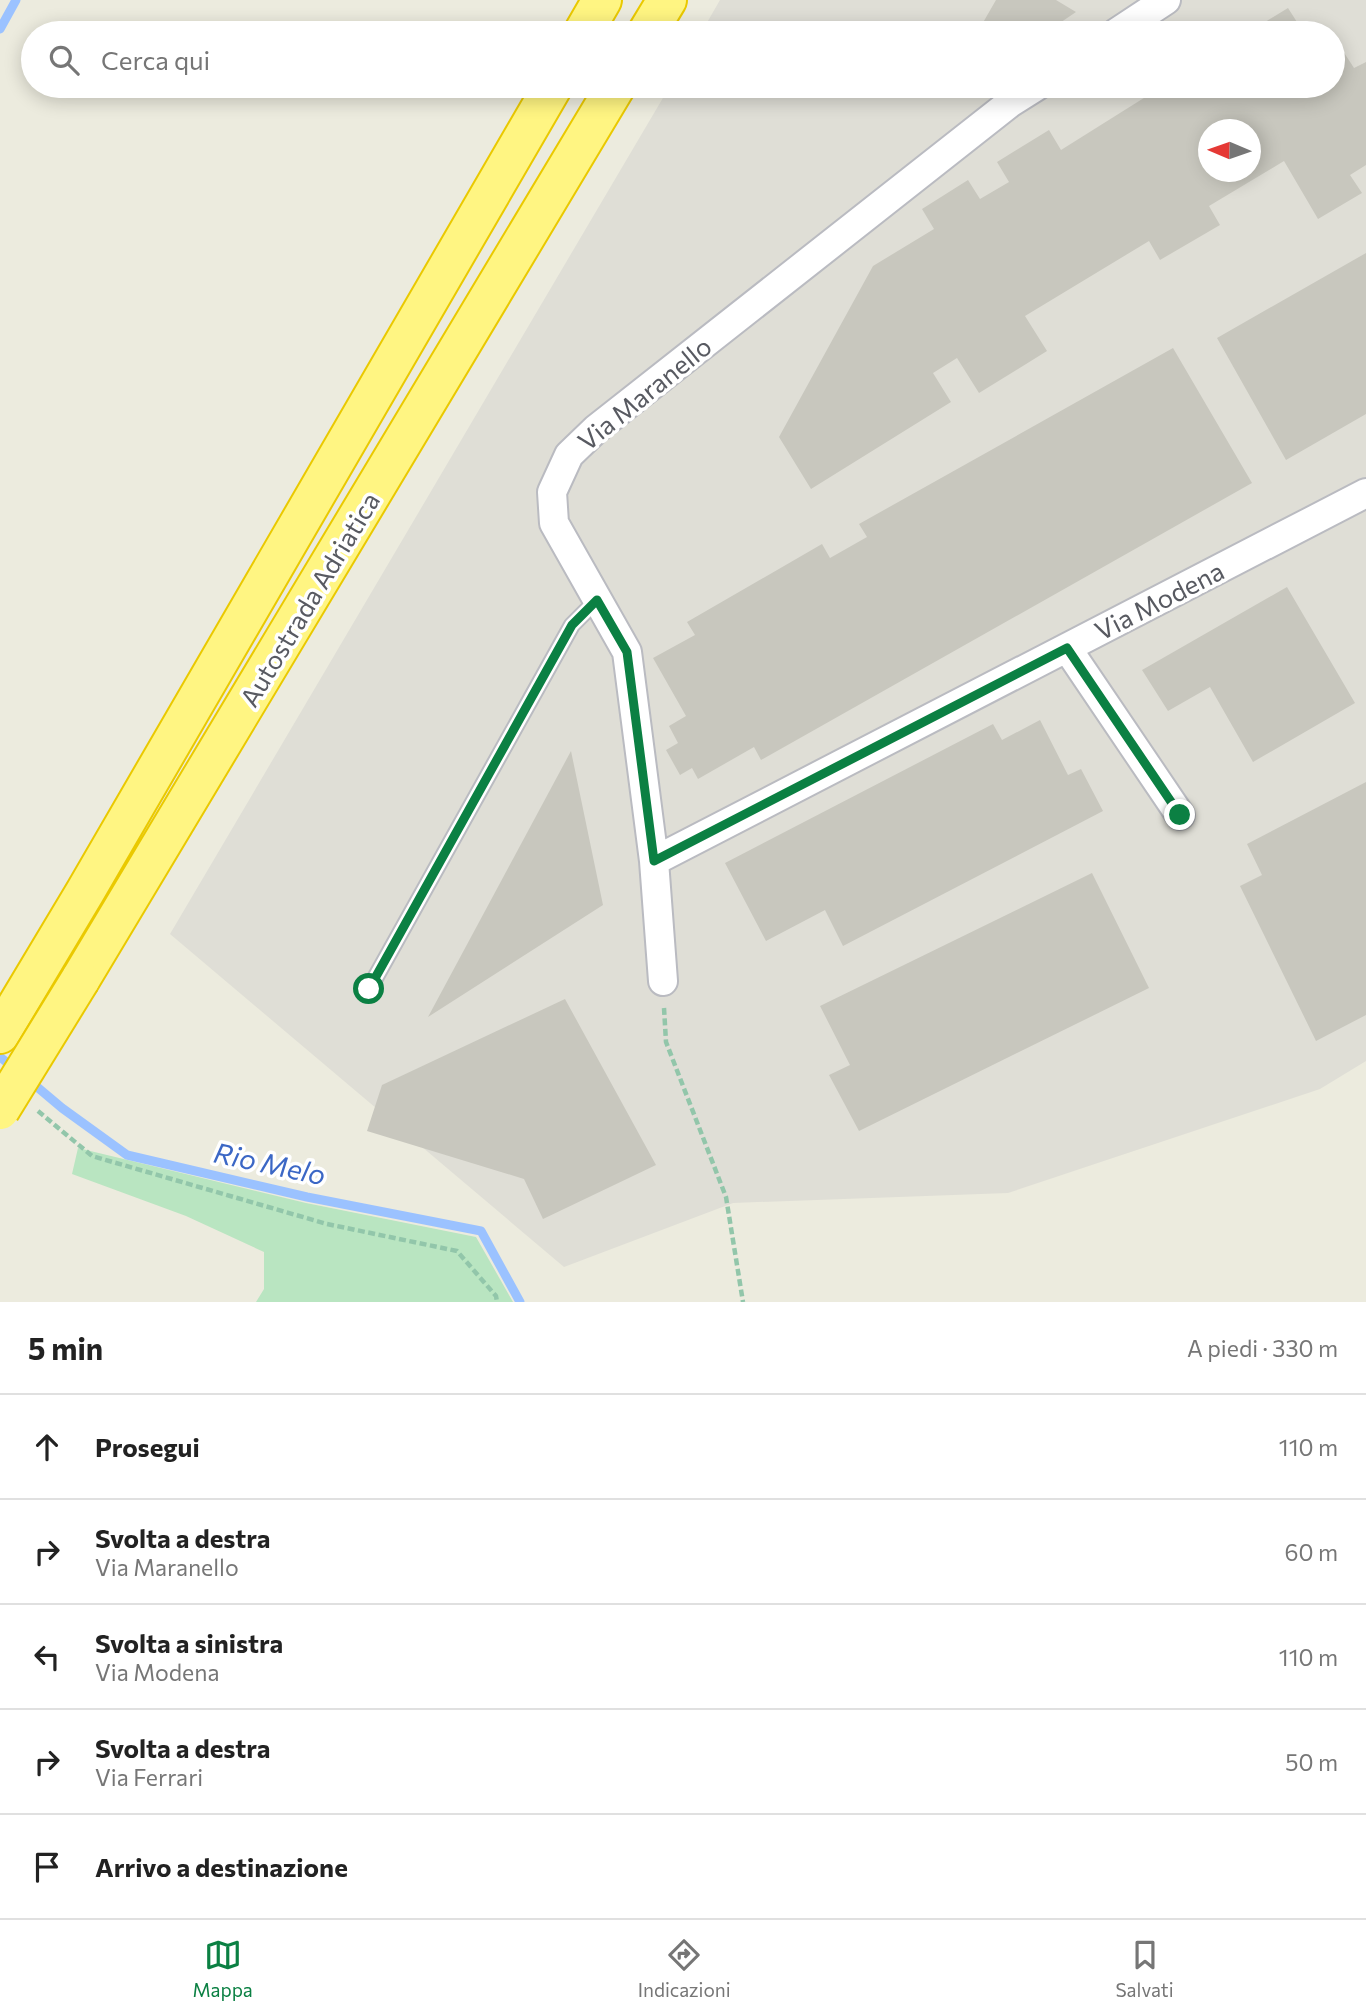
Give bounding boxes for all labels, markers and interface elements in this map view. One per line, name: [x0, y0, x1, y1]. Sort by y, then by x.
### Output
search box: [21, 21, 1345, 98]
icon: search: [45, 41, 83, 79]
text: Cerca qui: [101, 44, 210, 75]
north arrow: [1198, 119, 1261, 182]
street label: Via Maranello: [571, 330, 717, 456]
street label: Autostrada Adriatica: [233, 486, 385, 712]
street label: Via Modena: [1089, 554, 1229, 646]
route end: [1164, 799, 1195, 830]
route start: [353, 973, 384, 1004]
water label: Rio Melo: [211, 1135, 329, 1191]
text: 5 min: [28, 1329, 103, 1366]
text: A piedi · 330 m: [1187, 1334, 1338, 1362]
icon: ahead: [28, 1428, 66, 1466]
text: Prosegui: [95, 1431, 200, 1462]
text: 110 m: [1279, 1433, 1338, 1461]
text: Svolta a destra: [95, 1522, 270, 1553]
icon: right: [28, 1533, 66, 1571]
text: 60 m: [1285, 1538, 1338, 1566]
text: Via Maranello: [95, 1553, 239, 1581]
text: Svolta a sinistra: [95, 1627, 283, 1658]
icon: left: [28, 1638, 66, 1676]
text: 110 m: [1279, 1643, 1338, 1671]
text: Via Modena: [95, 1658, 219, 1686]
text: Svolta a destra: [95, 1732, 270, 1763]
icon: right: [28, 1743, 66, 1781]
text: 50 m: [1285, 1748, 1338, 1776]
text: Via Ferrari: [95, 1763, 203, 1791]
icon: arrive: [28, 1848, 66, 1886]
text: Arrivo a destinazione: [95, 1851, 348, 1882]
tab: Mappa: [192, 1936, 253, 2001]
tab: Indicazioni: [638, 1936, 731, 2001]
tab: Salvati: [1115, 1936, 1174, 2001]

